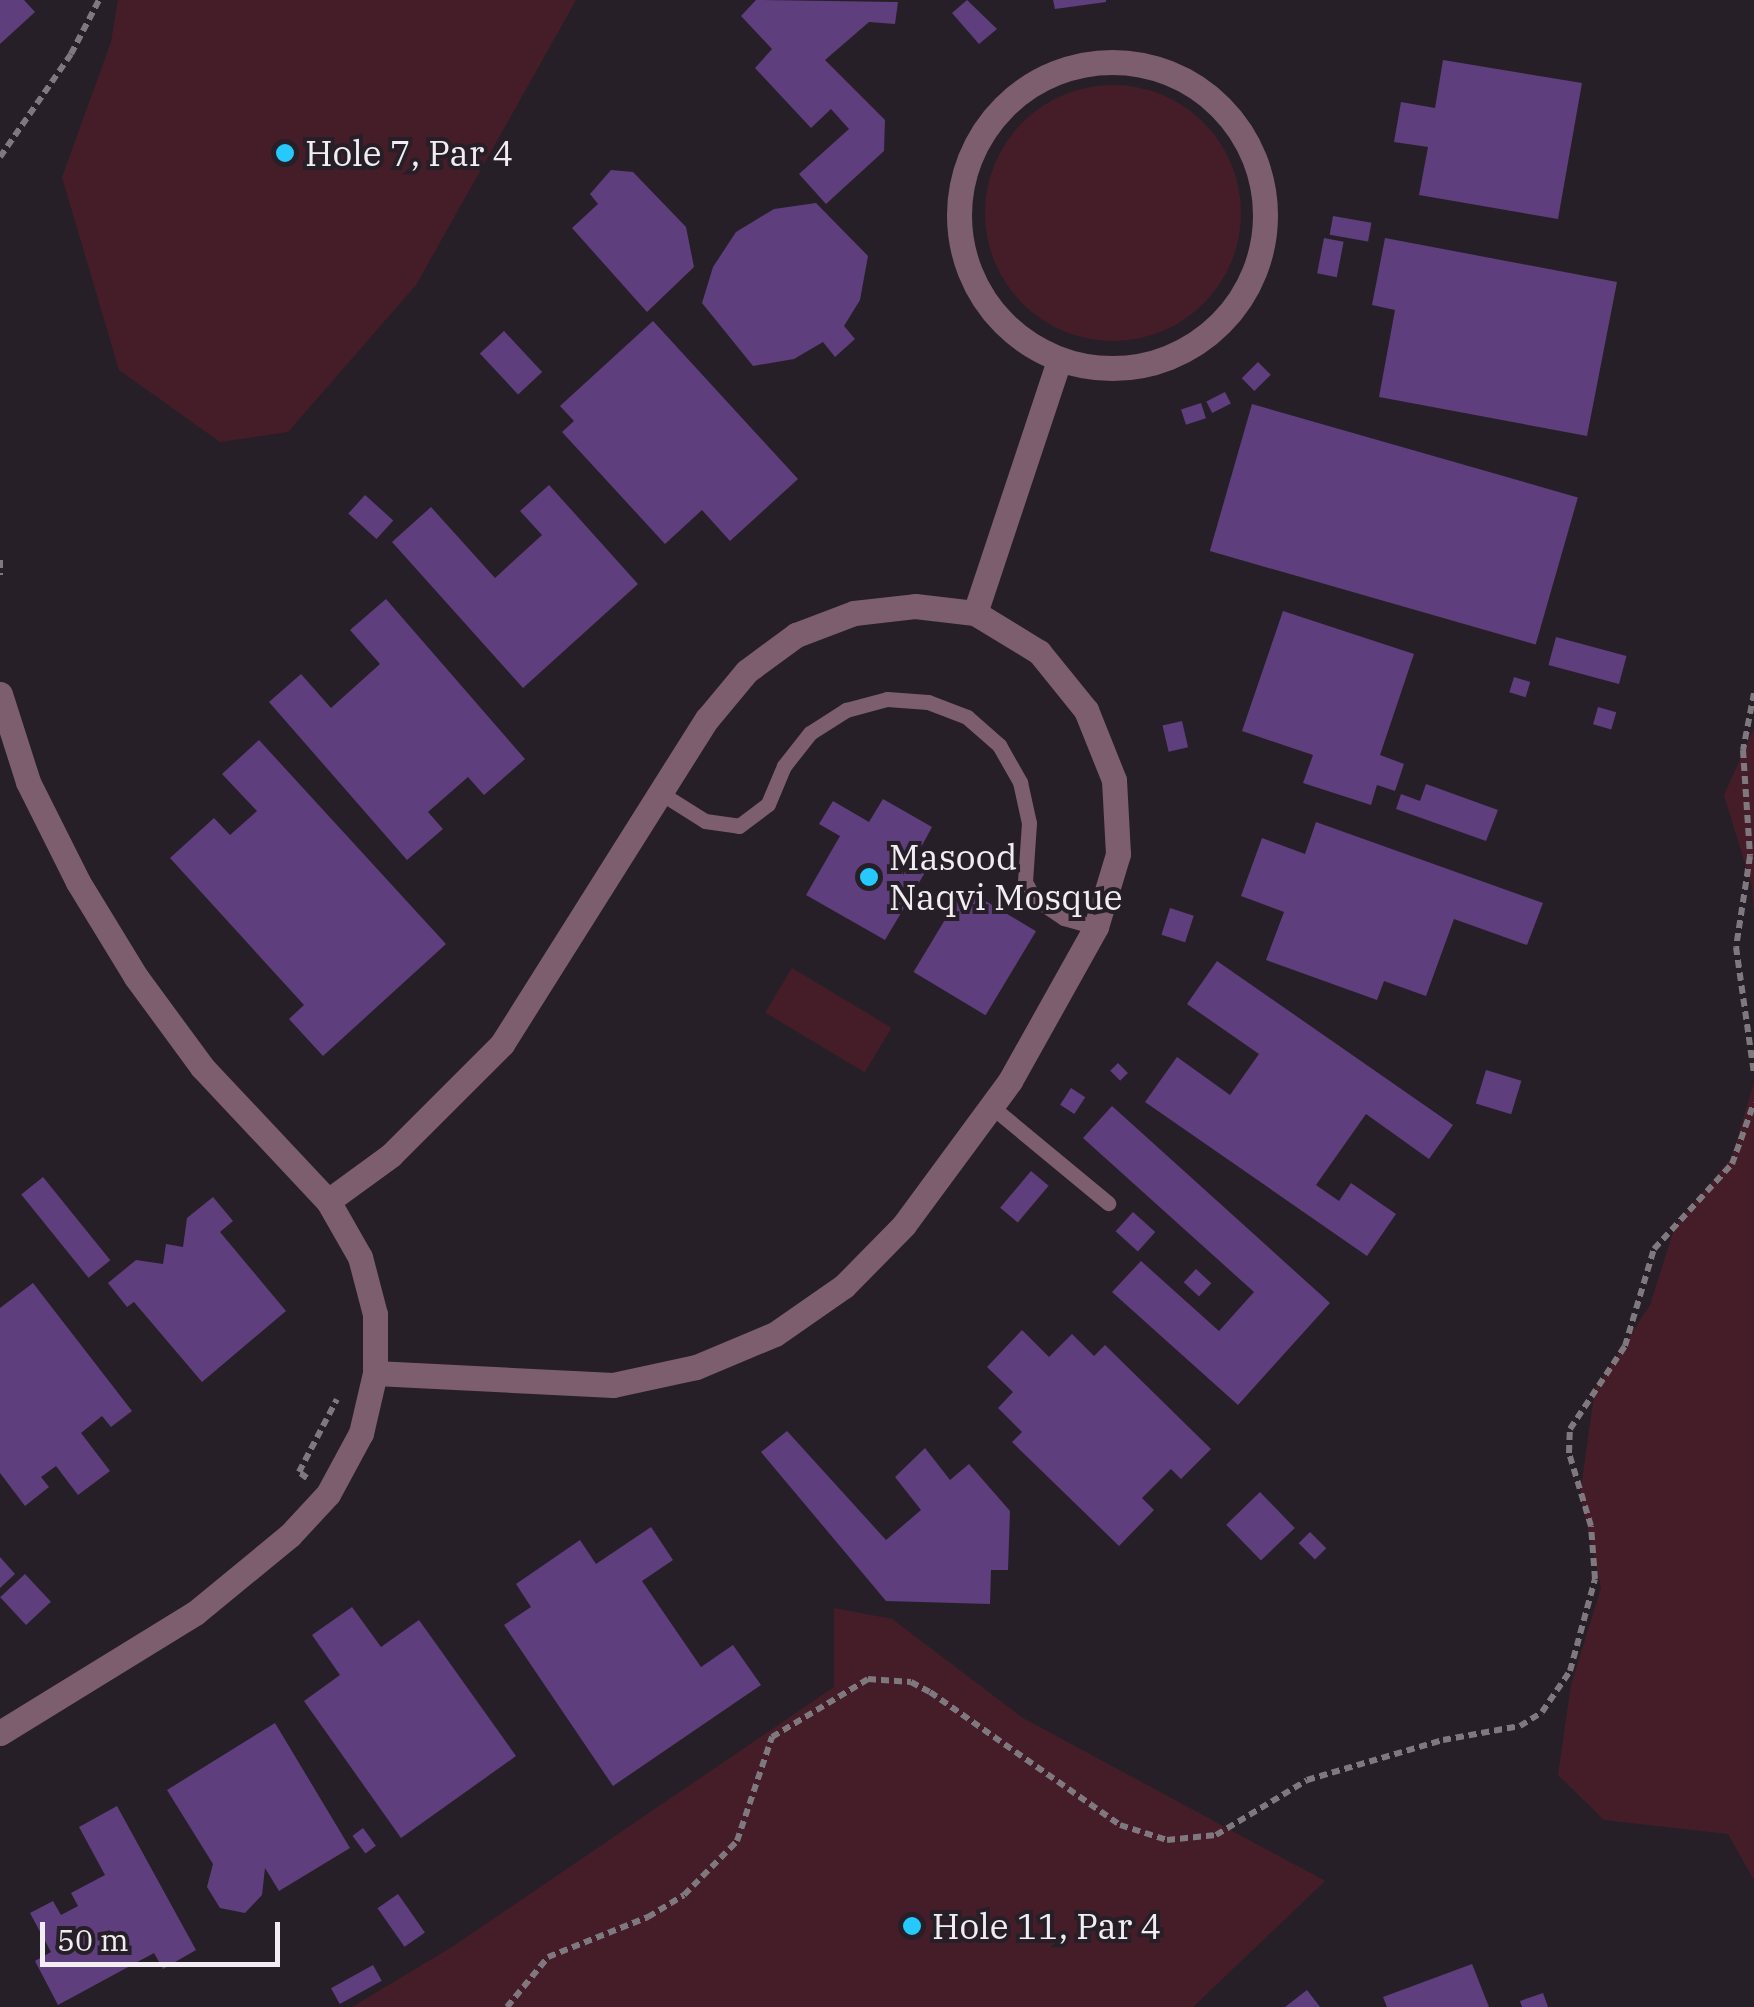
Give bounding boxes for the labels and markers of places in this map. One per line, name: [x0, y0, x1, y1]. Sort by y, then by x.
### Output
place label: Hole 7, Par 4: [305, 132, 513, 174]
marker: Hole 7, Par 4: [274, 142, 296, 164]
place label: Masood Naqvi Mosque: [889, 836, 1123, 918]
marker: Masood Naqvi Mosque: [858, 866, 880, 888]
place label: Hole 11, Par 4: [932, 1905, 1161, 1947]
marker: Hole 11, Par 4: [901, 1915, 923, 1937]

